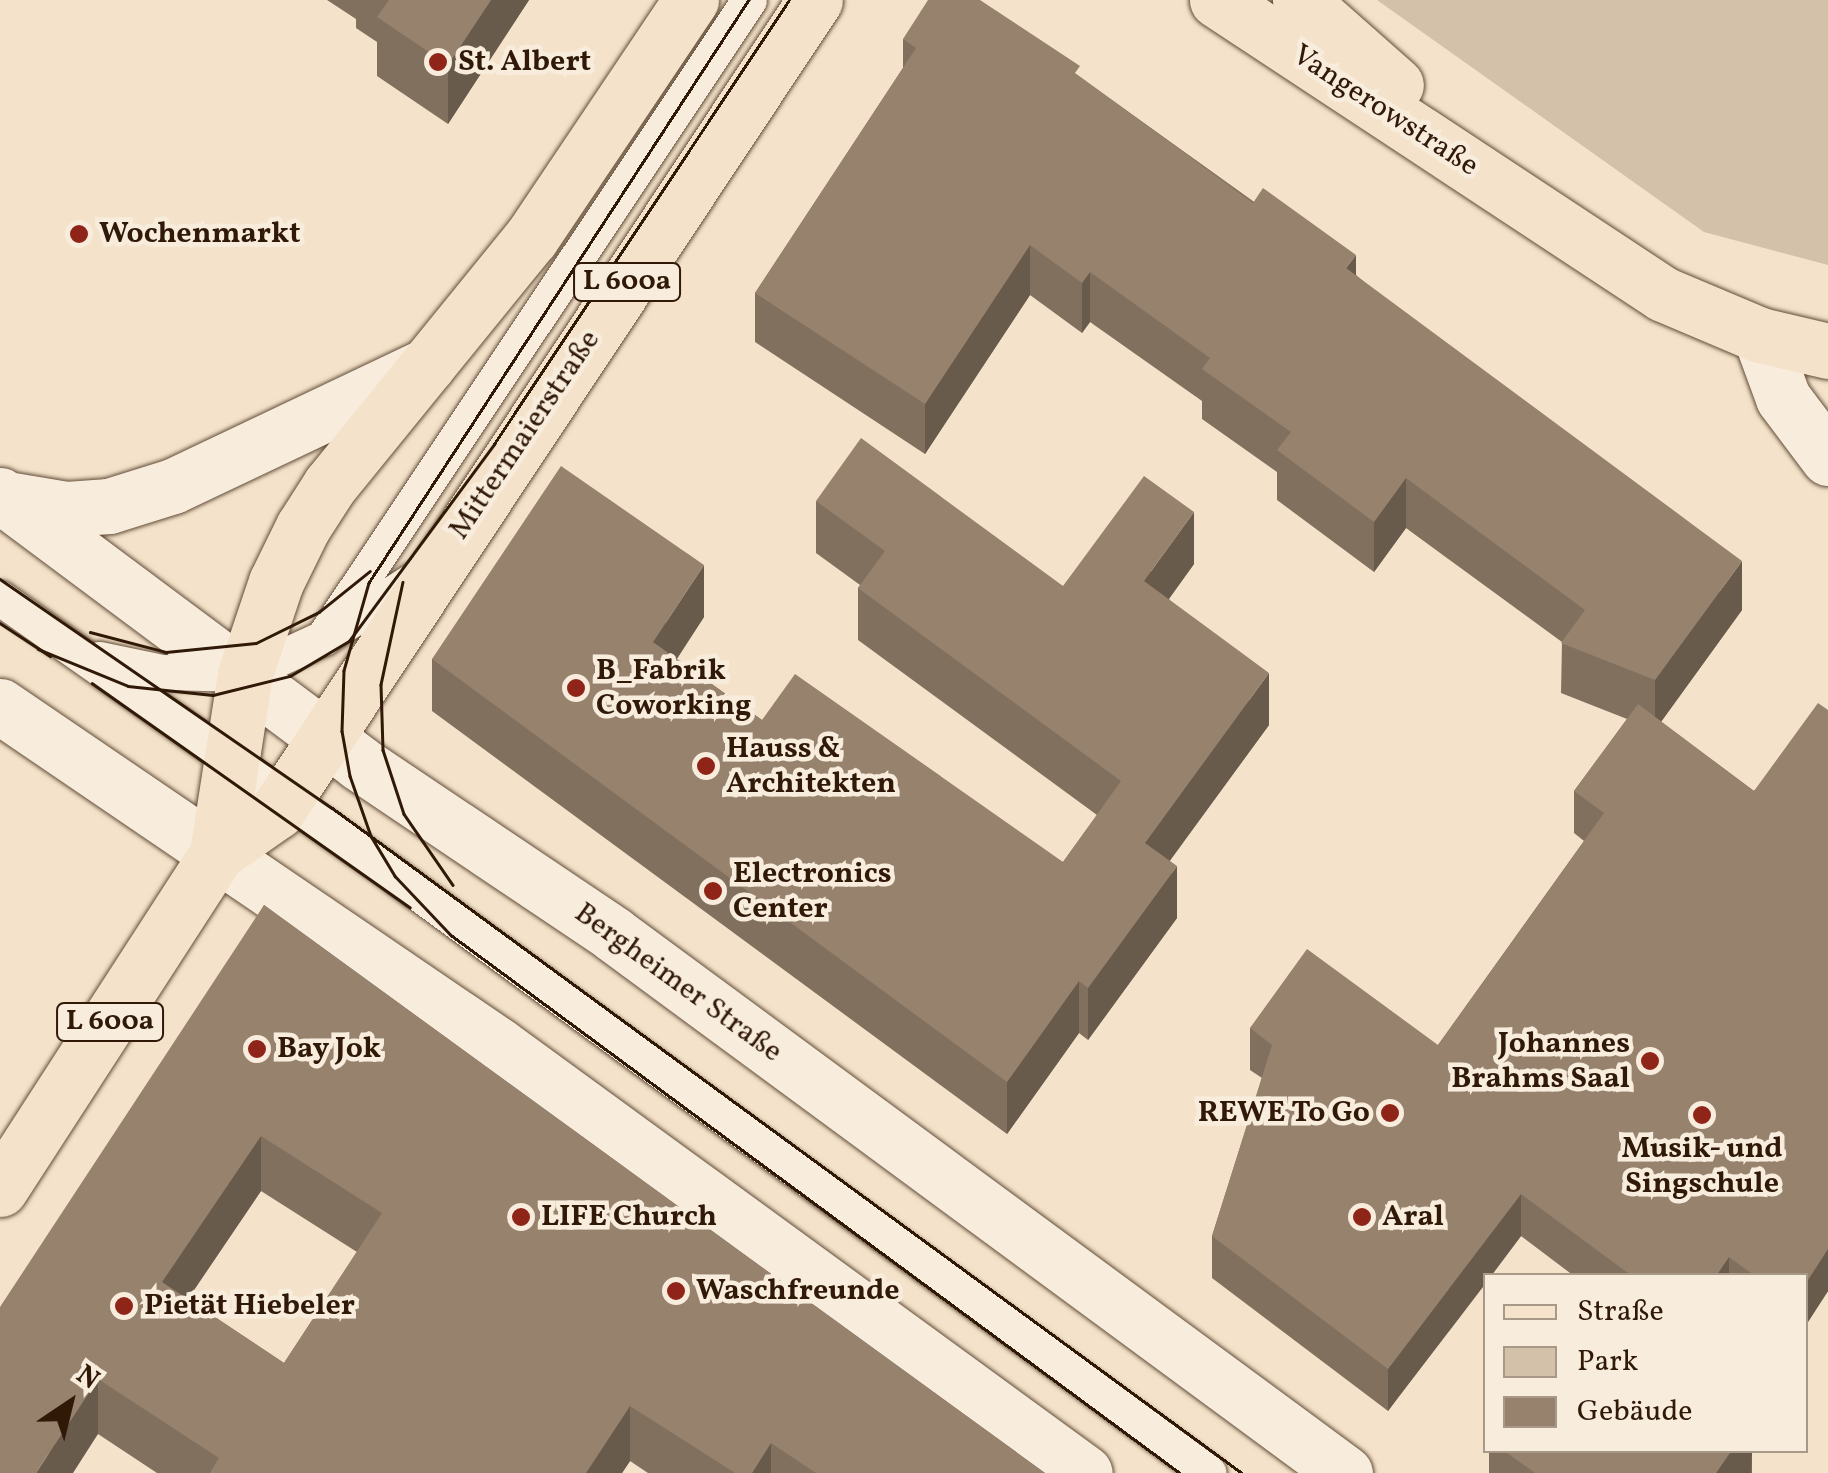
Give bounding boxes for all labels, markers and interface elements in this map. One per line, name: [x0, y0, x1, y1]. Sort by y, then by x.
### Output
street label: Vangerowstraße: [1285, 37, 1485, 185]
place label: St. Albert: [458, 44, 591, 80]
marker: St. Albert: [427, 51, 449, 73]
place label: Wochenmarkt: [99, 216, 301, 252]
marker: Wochenmarkt: [68, 223, 90, 245]
road number: L 600a: [572, 259, 682, 305]
street label: Mittermaierstraße: [442, 324, 608, 546]
place label: B_Fabrik Coworking: [596, 653, 751, 724]
marker: B_Fabrik Coworking: [565, 677, 587, 699]
place label: Hauss & Architekten: [726, 731, 896, 802]
marker: Hauss & Architekten: [695, 755, 717, 777]
place label: Electronics Center: [733, 856, 892, 926]
marker: Electronics Center: [702, 880, 724, 902]
street label: Bergheimer Straße: [567, 896, 789, 1070]
road number: L 600a: [55, 999, 165, 1045]
place label: Johannes Brahms Saal: [1451, 1026, 1630, 1096]
place label: Bay Jok: [277, 1031, 381, 1067]
marker: Bay Jok: [246, 1038, 268, 1060]
marker: Johannes Brahms Saal: [1639, 1050, 1661, 1072]
place label: REWE To Go: [1197, 1095, 1370, 1131]
marker: REWE To Go: [1379, 1102, 1401, 1124]
marker: Musik- und Singschule: [1691, 1104, 1713, 1126]
place label: Musik- und Singschule: [1621, 1131, 1783, 1202]
place label: LIFE Church: [541, 1199, 717, 1235]
place label: Aral: [1382, 1199, 1444, 1235]
marker: LIFE Church: [510, 1206, 532, 1228]
marker: Aral: [1351, 1206, 1373, 1228]
place label: Waschfreunde: [696, 1273, 899, 1309]
legend: [1483, 1273, 1808, 1453]
marker: Waschfreunde: [665, 1280, 687, 1302]
place label: Pietät Hiebeler: [144, 1288, 355, 1324]
text: Straße: [1577, 1291, 1664, 1333]
marker: Pietät Hiebeler: [113, 1295, 135, 1317]
text: Park: [1577, 1341, 1638, 1383]
north arrow: [20, 1353, 120, 1453]
text: N: [68, 1356, 107, 1400]
text: Gebäude: [1577, 1391, 1693, 1433]

